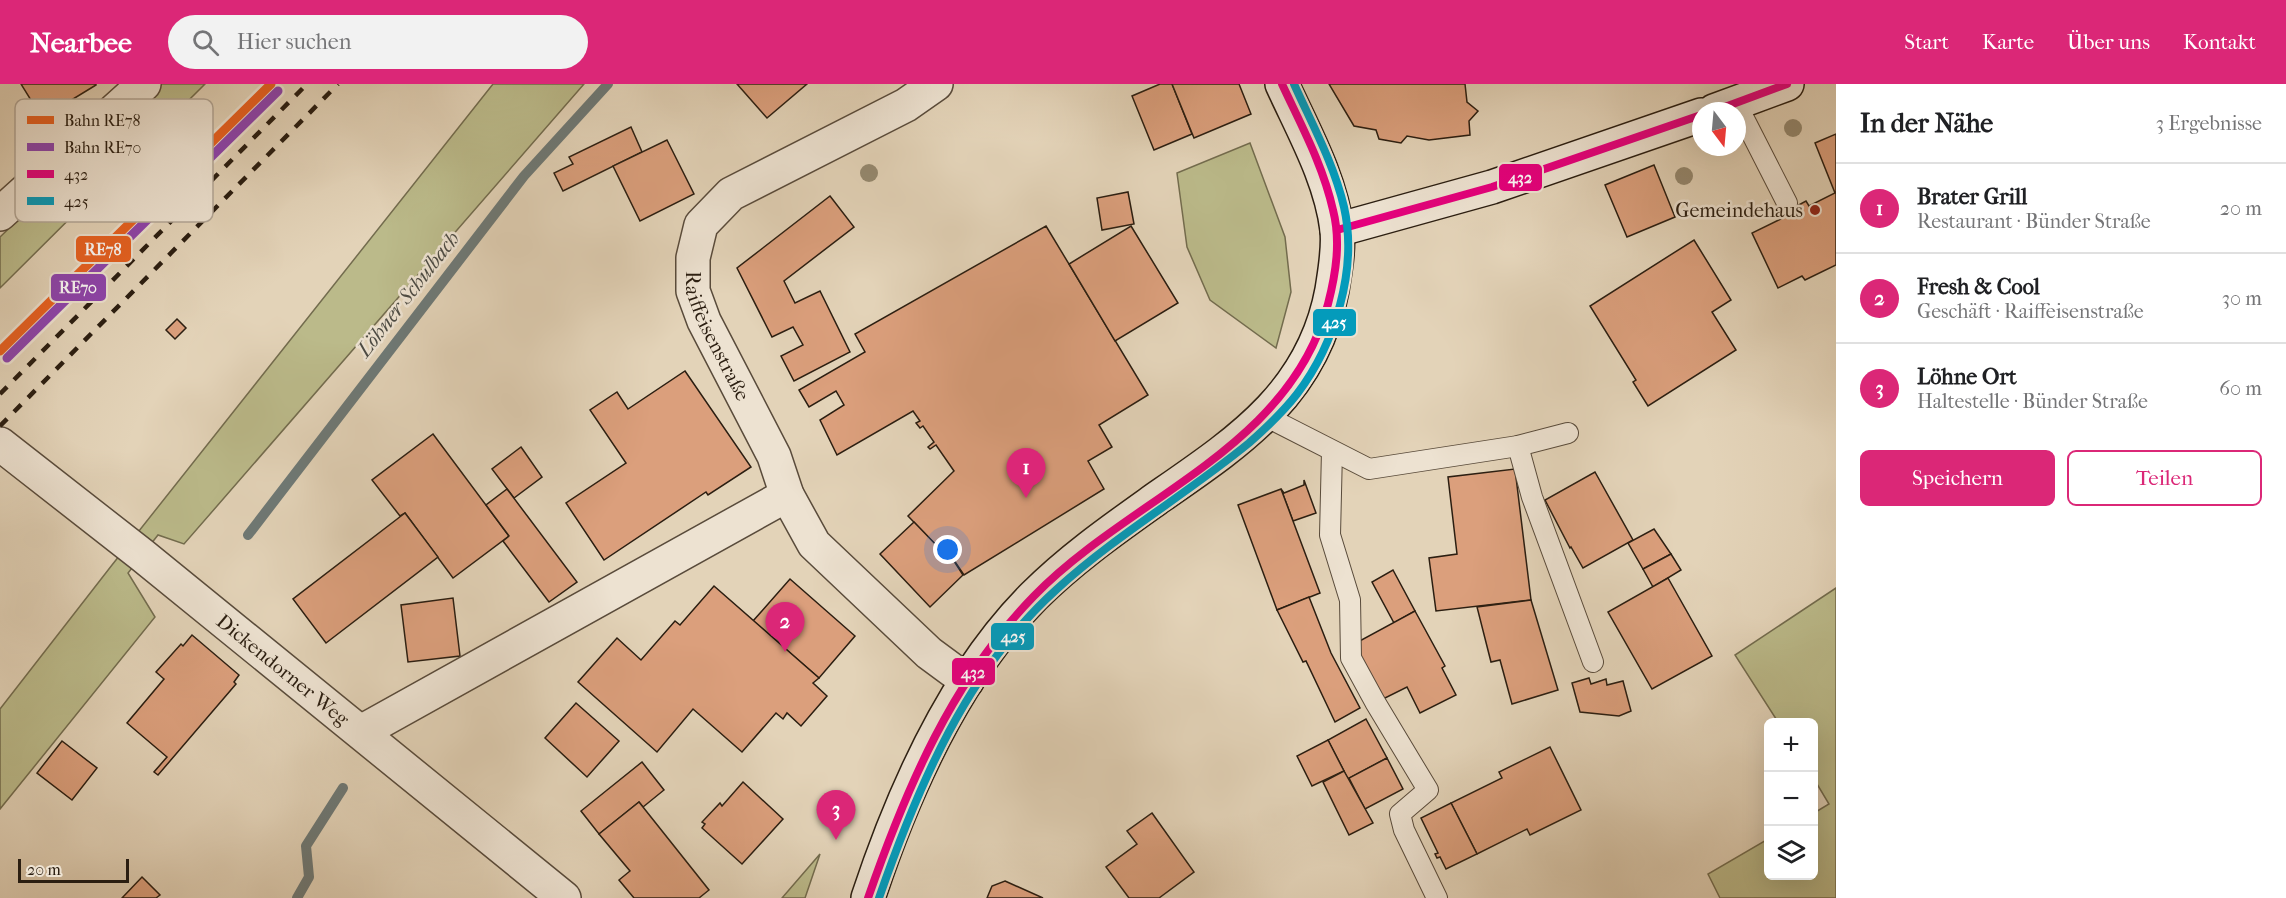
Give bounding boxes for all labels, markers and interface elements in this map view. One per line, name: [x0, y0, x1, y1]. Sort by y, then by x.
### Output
search box: [168, 15, 588, 69]
text: Nearbee: [30, 26, 132, 59]
icon: search: [189, 26, 222, 59]
text: Hier suchen: [237, 29, 352, 55]
text: Start: [1904, 30, 1949, 54]
text: Karte: [1982, 30, 2034, 54]
text: Über uns: [2067, 30, 2150, 54]
text: Kontakt: [2183, 30, 2256, 54]
legend: [15, 99, 213, 222]
north arrow: [1692, 102, 1746, 156]
text: In der Nähe: [1860, 108, 1993, 139]
text: Bahn RE78: [64, 111, 141, 130]
text: 3 Ergebnisse: [2156, 112, 2262, 135]
text: Bahn RE70: [64, 138, 141, 157]
line badge: 432: [1498, 163, 1543, 192]
text: 432: [64, 165, 88, 184]
text: 432: [1507, 168, 1532, 188]
text: Brater Grill: [1917, 184, 2027, 210]
text: 425: [64, 192, 89, 211]
text: 1: [1876, 197, 1883, 220]
text: 20 m: [2220, 197, 2262, 220]
place label: Gemeindehaus: [1675, 199, 1803, 222]
marker: Gemeindehaus: [1808, 203, 1822, 217]
text: Restaurant · Bünder Straße: [1917, 210, 2151, 233]
water label: Löhner Schulbach: [350, 227, 464, 363]
line badge: RE78: [75, 235, 132, 263]
text: RE78: [84, 240, 122, 259]
street label: Raiffeisenstraße: [682, 271, 755, 404]
line badge: RE70: [50, 273, 107, 302]
text: Fresh & Cool: [1917, 274, 2040, 300]
text: RE70: [59, 278, 97, 297]
text: 2: [1874, 287, 1885, 310]
text: 30 m: [2222, 287, 2262, 310]
text: Geschäft · Raiffeisenstraße: [1917, 300, 2144, 323]
line badge: 425: [1312, 308, 1357, 337]
text: 425: [1321, 313, 1346, 333]
text: Löhne Ort: [1917, 364, 2017, 390]
text: 3: [1875, 377, 1884, 400]
text: 60 m: [2219, 377, 2262, 400]
text: Haltestelle · Bünder Straße: [1917, 390, 2148, 413]
pin: 1: [1006, 448, 1046, 498]
button: Speichern: [1860, 450, 2055, 506]
button: Teilen: [2067, 450, 2262, 506]
your location: [933, 535, 962, 564]
pin: 2: [766, 602, 804, 652]
street label: Dickendorner Weg: [212, 609, 354, 730]
line badge: 425: [990, 622, 1035, 651]
text: 425: [1000, 627, 1025, 647]
line badge: 432: [951, 657, 996, 686]
text: 432: [960, 663, 985, 683]
map controls: [1764, 718, 1818, 880]
button: +: [1764, 718, 1818, 772]
button: −: [1764, 772, 1818, 826]
pin: 3: [816, 790, 856, 840]
button: layers: [1764, 826, 1818, 880]
scale bar: [18, 856, 129, 884]
text: 20 m: [27, 860, 61, 879]

